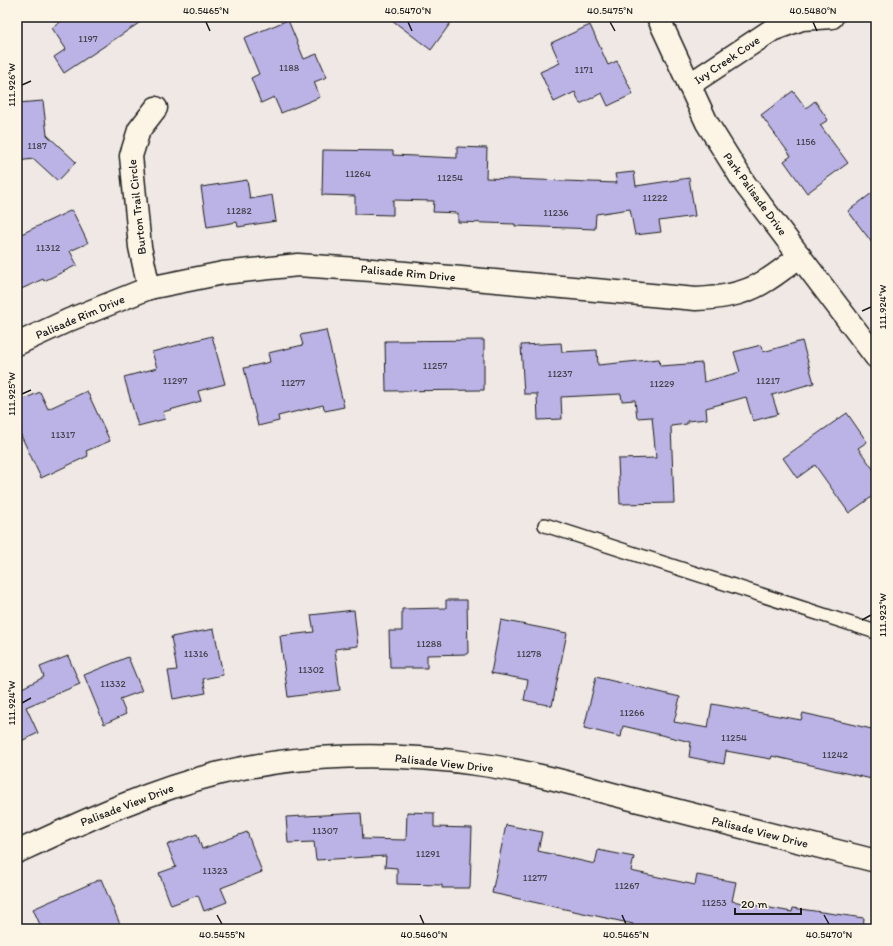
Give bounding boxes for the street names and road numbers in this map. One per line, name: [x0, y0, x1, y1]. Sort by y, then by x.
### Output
street label: Ivy Creek Cove: [691, 33, 763, 87]
street label: Park Palisade Drive: [720, 150, 790, 238]
street label: Burton Trail Circle: [125, 159, 149, 255]
street label: Palisade Rim Drive: [360, 262, 456, 284]
street label: Palisade Rim Drive: [33, 292, 127, 342]
street label: Palisade View Drive: [394, 751, 494, 775]
street label: Palisade View Drive: [78, 781, 176, 829]
street label: Palisade View Drive: [710, 813, 810, 851]

